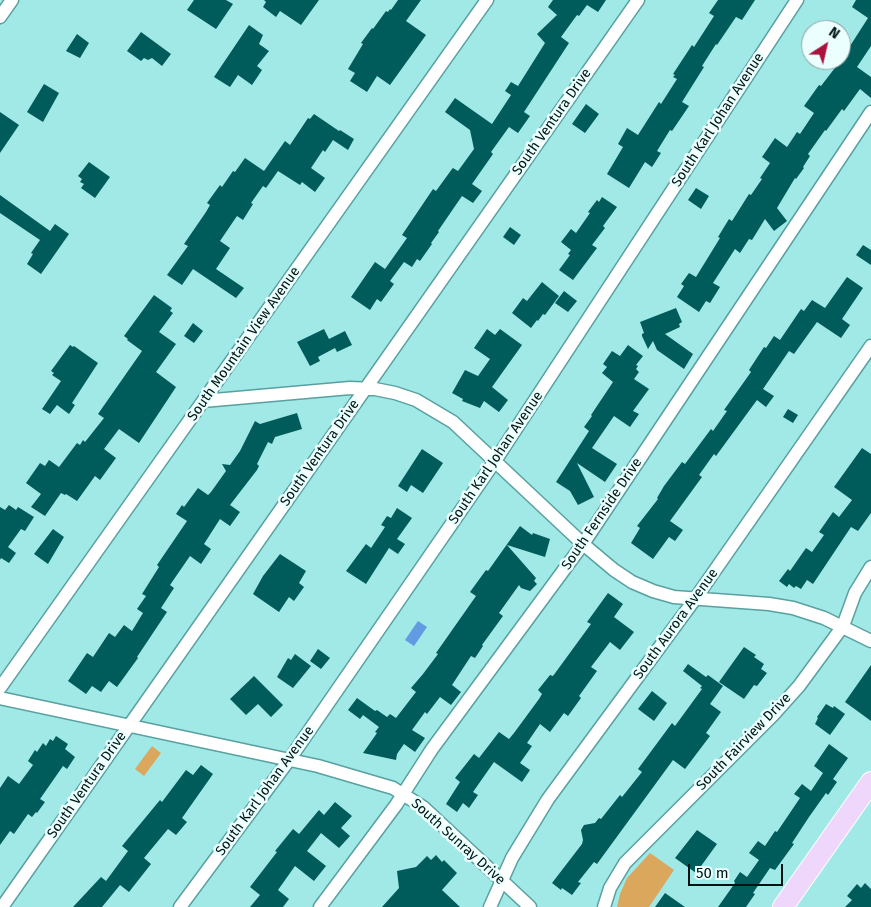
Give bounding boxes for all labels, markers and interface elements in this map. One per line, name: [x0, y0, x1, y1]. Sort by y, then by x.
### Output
north arrow: [801, 20, 851, 70]
text: N: [826, 23, 843, 43]
street label: South Karl Johan Avenue: [668, 50, 768, 190]
street label: South Ventura Drive: [509, 65, 595, 179]
street label: South Mountain View Avenue: [184, 264, 304, 424]
street label: South Karl Johan Avenue: [445, 388, 547, 528]
street label: South Ventura Drive: [277, 396, 363, 510]
street label: South Fernside Drive: [558, 455, 646, 573]
street label: South Aurora Avenue: [630, 565, 722, 683]
street label: South Fairview Drive: [693, 690, 795, 794]
street label: South Karl Johan Avenue: [212, 723, 318, 859]
street label: South Ventura Drive: [44, 728, 130, 842]
street label: South Sunray Drive: [408, 795, 508, 889]
scale bar: [691, 854, 786, 886]
text: 50 m: [696, 864, 729, 882]

